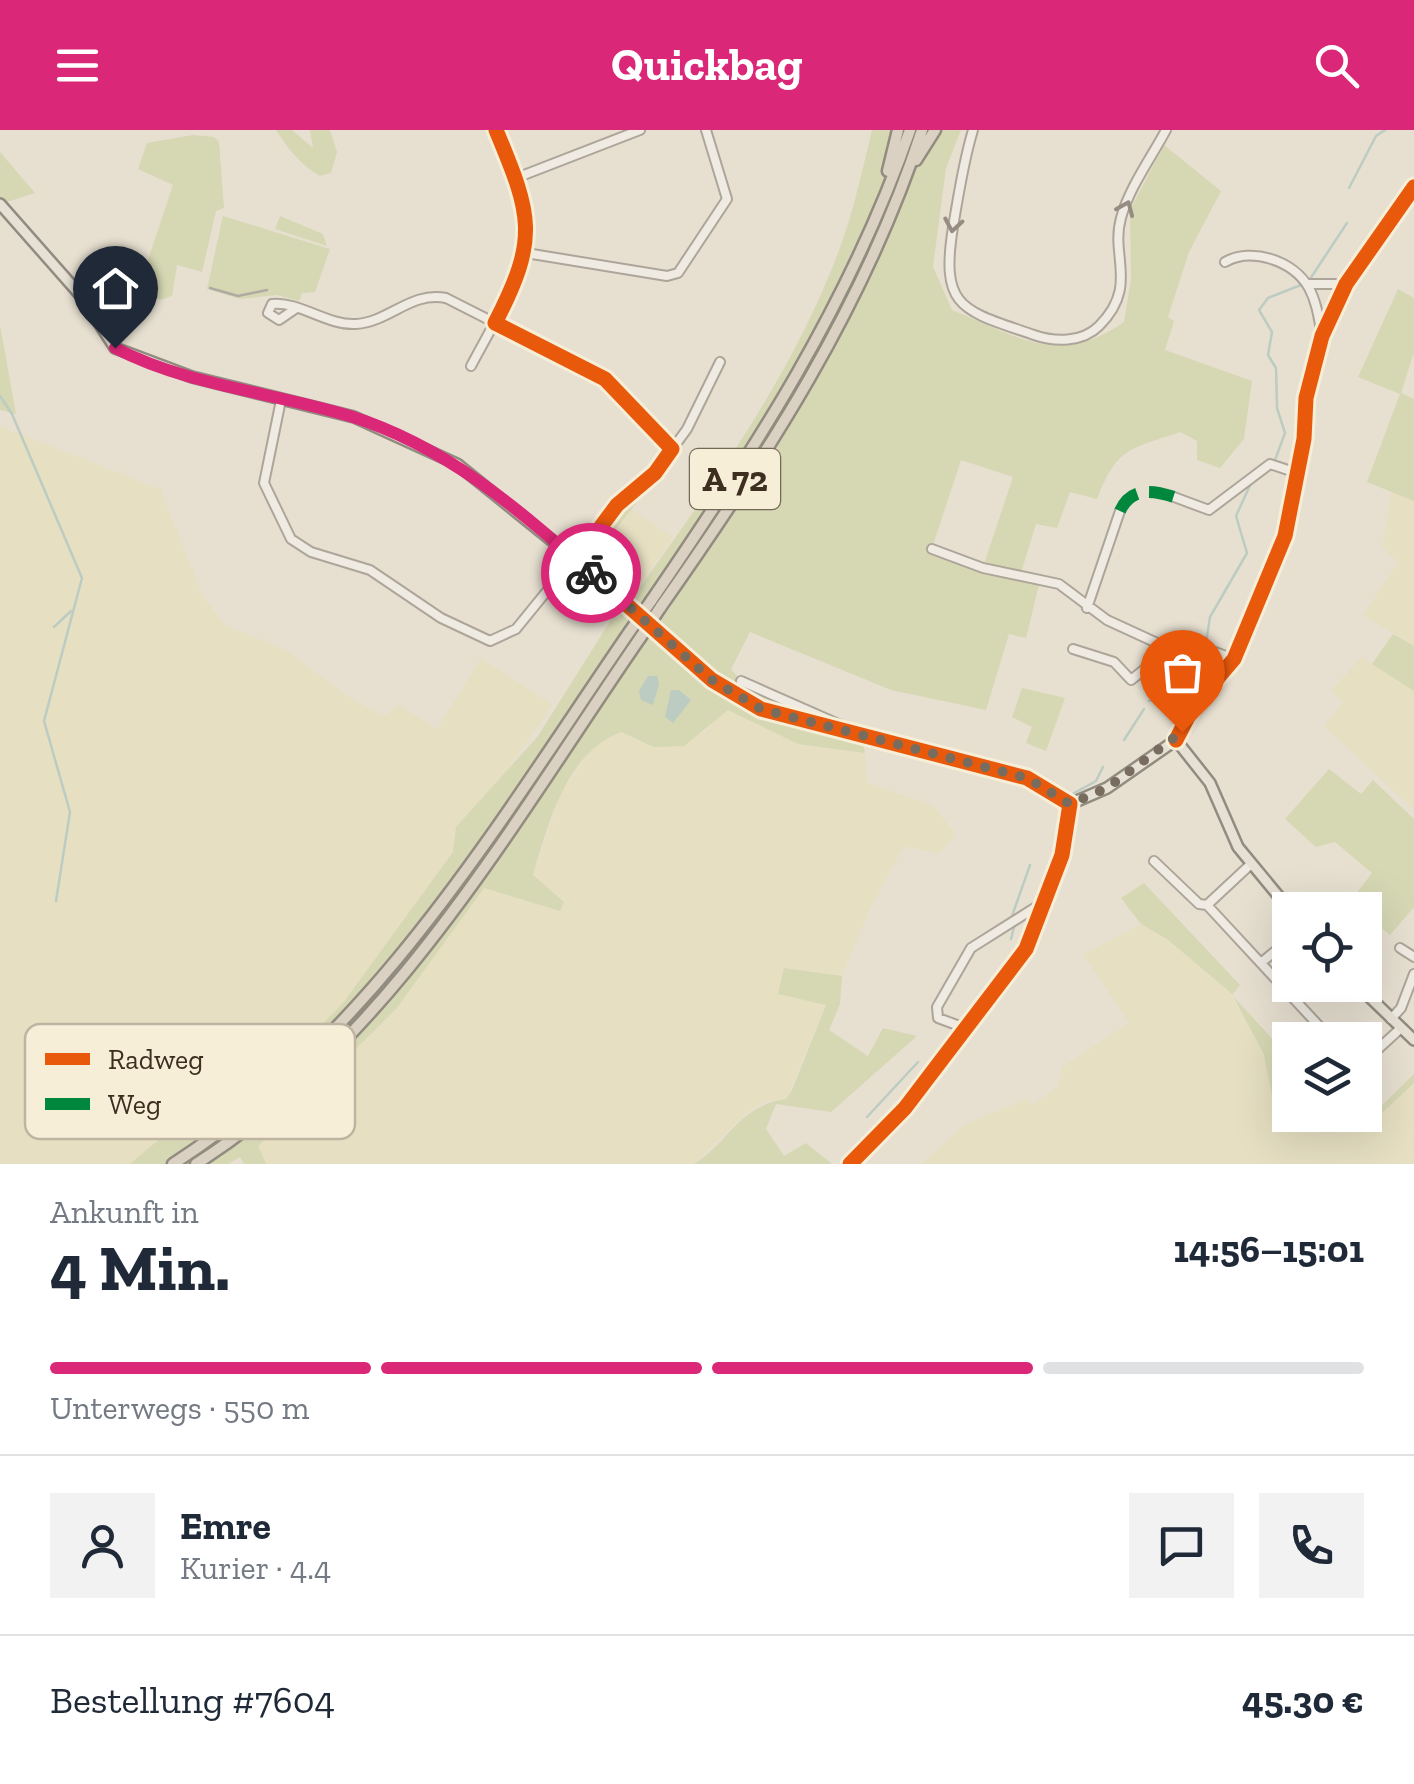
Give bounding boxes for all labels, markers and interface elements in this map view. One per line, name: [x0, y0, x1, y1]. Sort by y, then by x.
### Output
icon: menu: [50, 38, 105, 93]
text: Quickbag: [611, 38, 803, 92]
icon: search: [1309, 38, 1364, 93]
one-way arrow: [1114, 200, 1134, 218]
one-way arrow: [943, 216, 964, 233]
pin: [73, 246, 158, 349]
icon: home: [88, 261, 143, 316]
road number: A 72: [690, 449, 780, 509]
courier: [541, 523, 641, 623]
icon: bike: [564, 546, 619, 601]
pin: [1140, 630, 1225, 733]
icon: bag: [1155, 645, 1210, 700]
map controls: [1272, 892, 1382, 1132]
button: locate: [1272, 892, 1382, 1002]
button: layers: [1272, 1022, 1382, 1132]
legend: [25, 1024, 355, 1139]
text: Radweg: [108, 1043, 204, 1076]
text: Weg: [108, 1088, 161, 1121]
text: Ankunft in: [50, 1193, 199, 1231]
text: 14:56–15:01: [1174, 1226, 1364, 1272]
text: 4 Min.: [50, 1229, 230, 1307]
text: Unterwegs · 550 m: [50, 1389, 309, 1427]
button: person: [50, 1493, 155, 1598]
button: chat: [1129, 1493, 1234, 1598]
button: phone: [1259, 1493, 1364, 1598]
text: Emre: [180, 1503, 271, 1549]
text: Kurier · 4.4: [180, 1549, 331, 1587]
text: Bestellung #7604: [50, 1677, 335, 1723]
text: 45.30 €: [1242, 1677, 1364, 1723]

